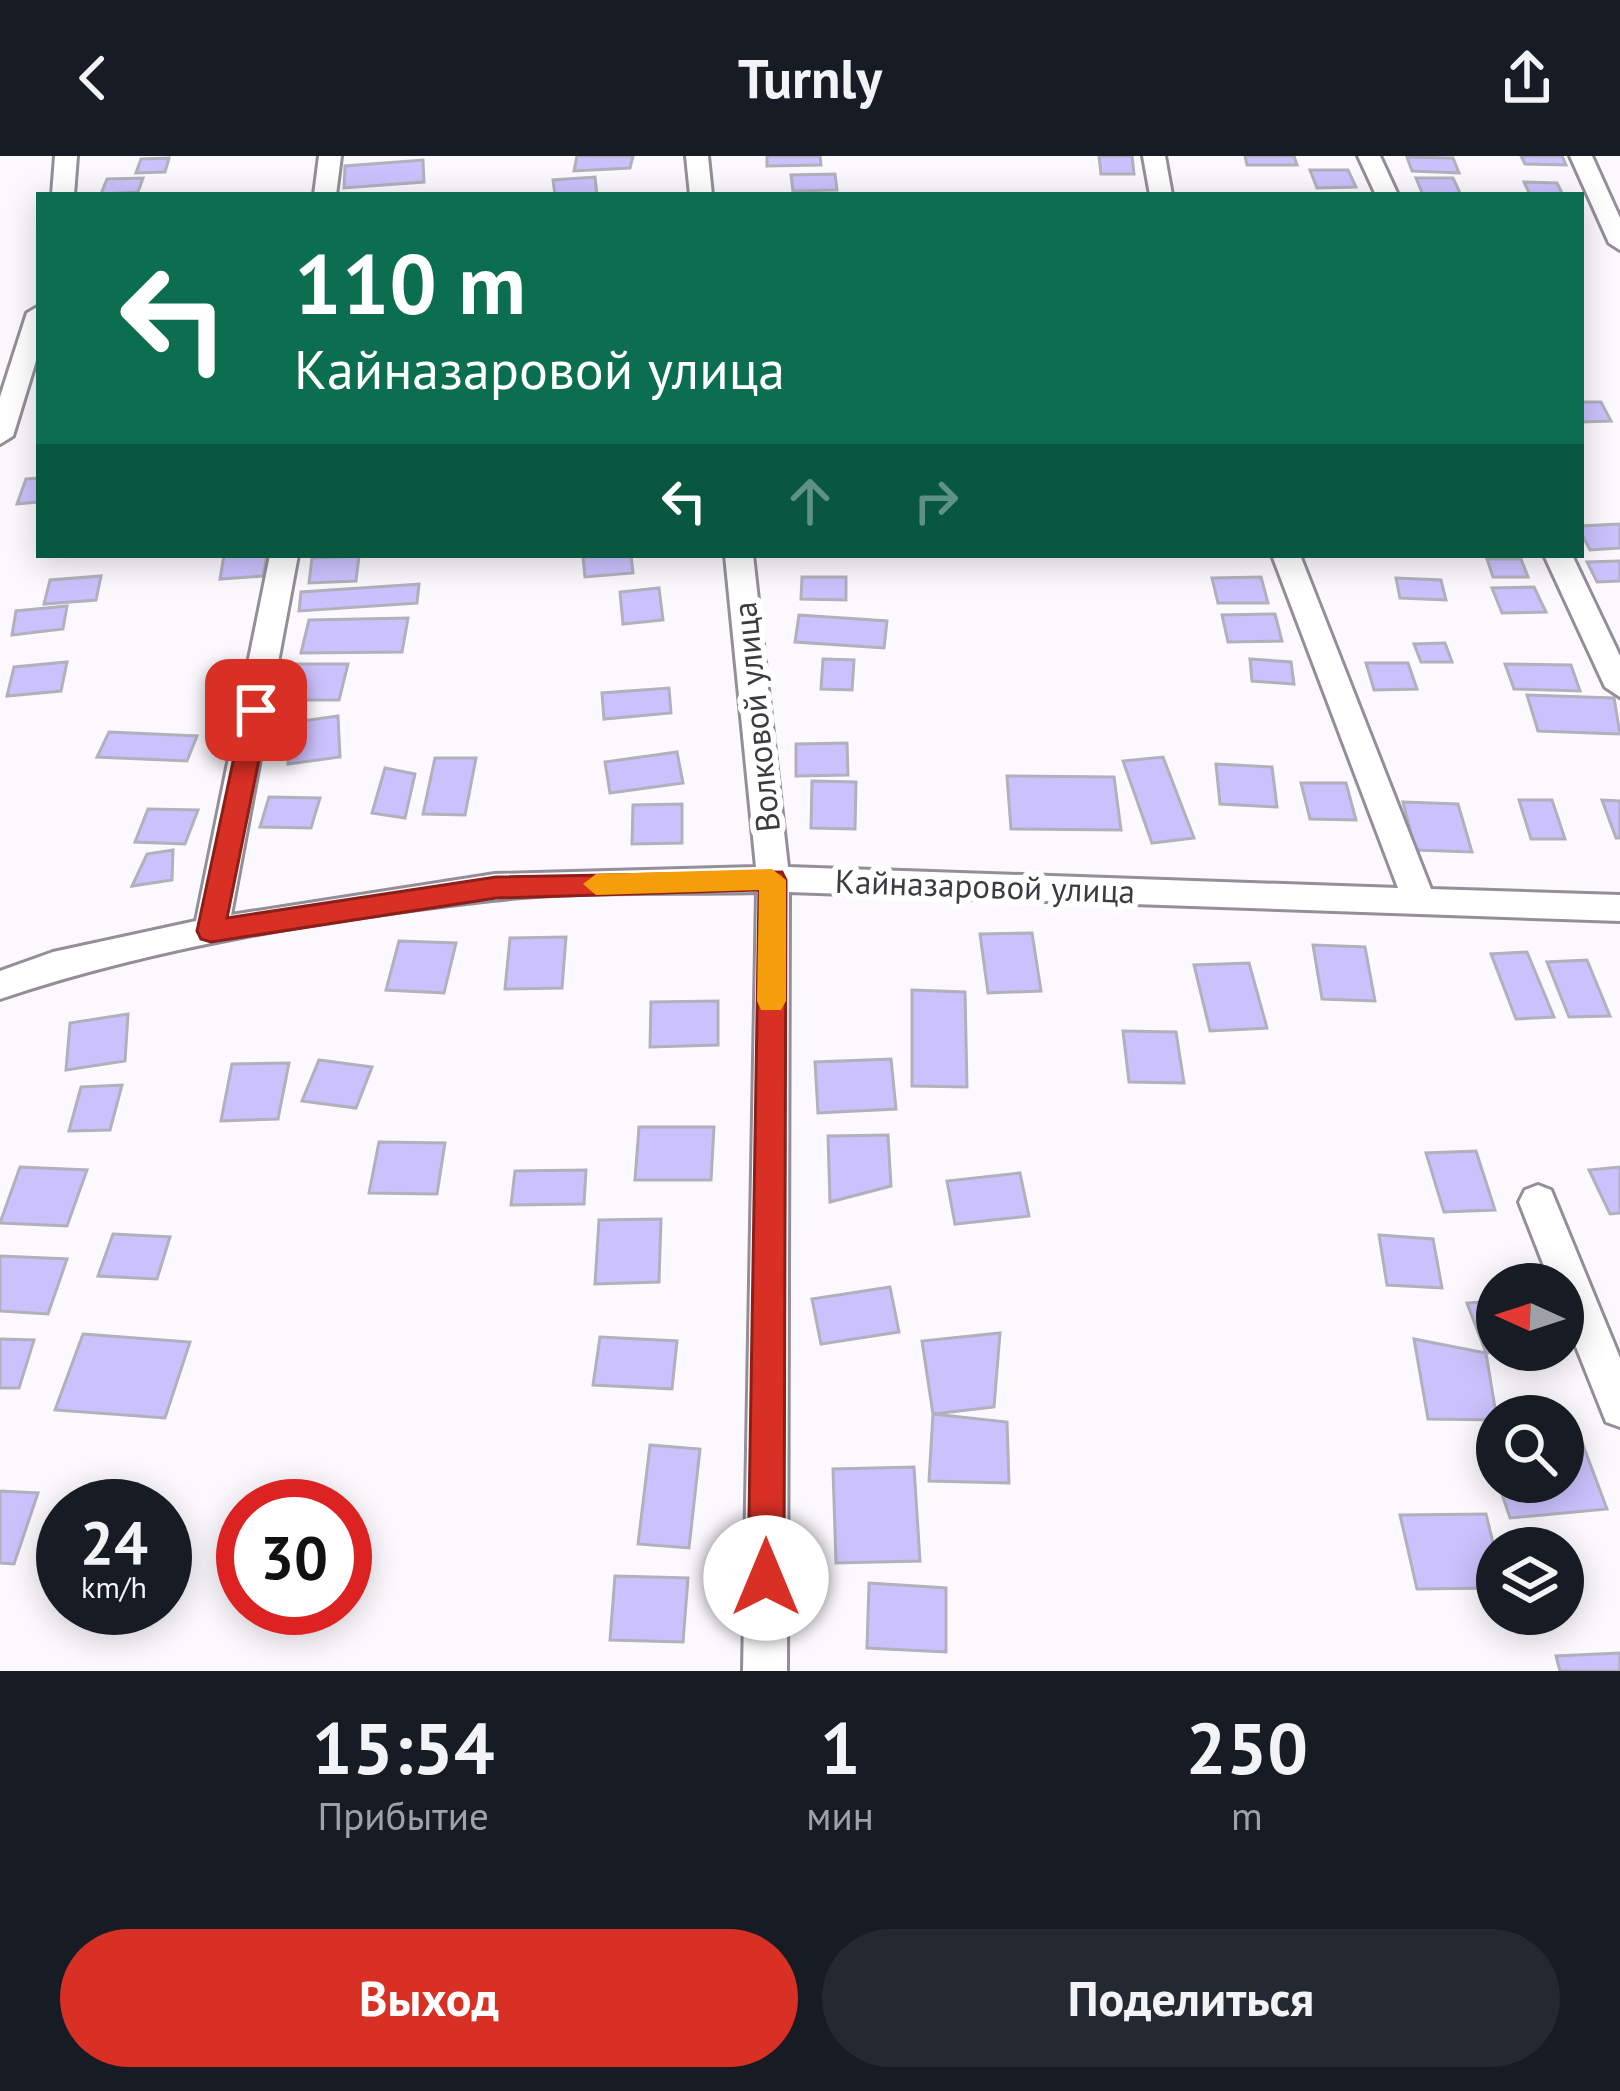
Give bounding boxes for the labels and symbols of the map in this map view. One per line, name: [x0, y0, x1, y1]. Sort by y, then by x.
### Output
street label: Волковой улица: [722, 600, 789, 834]
pin: [205, 659, 307, 761]
street label: Кайназаровой улица: [834, 859, 1136, 912]
north arrow: [1476, 1263, 1584, 1371]
speed limit sign: 30: [216, 1479, 372, 1635]
position arrow: [703, 1515, 829, 1641]

